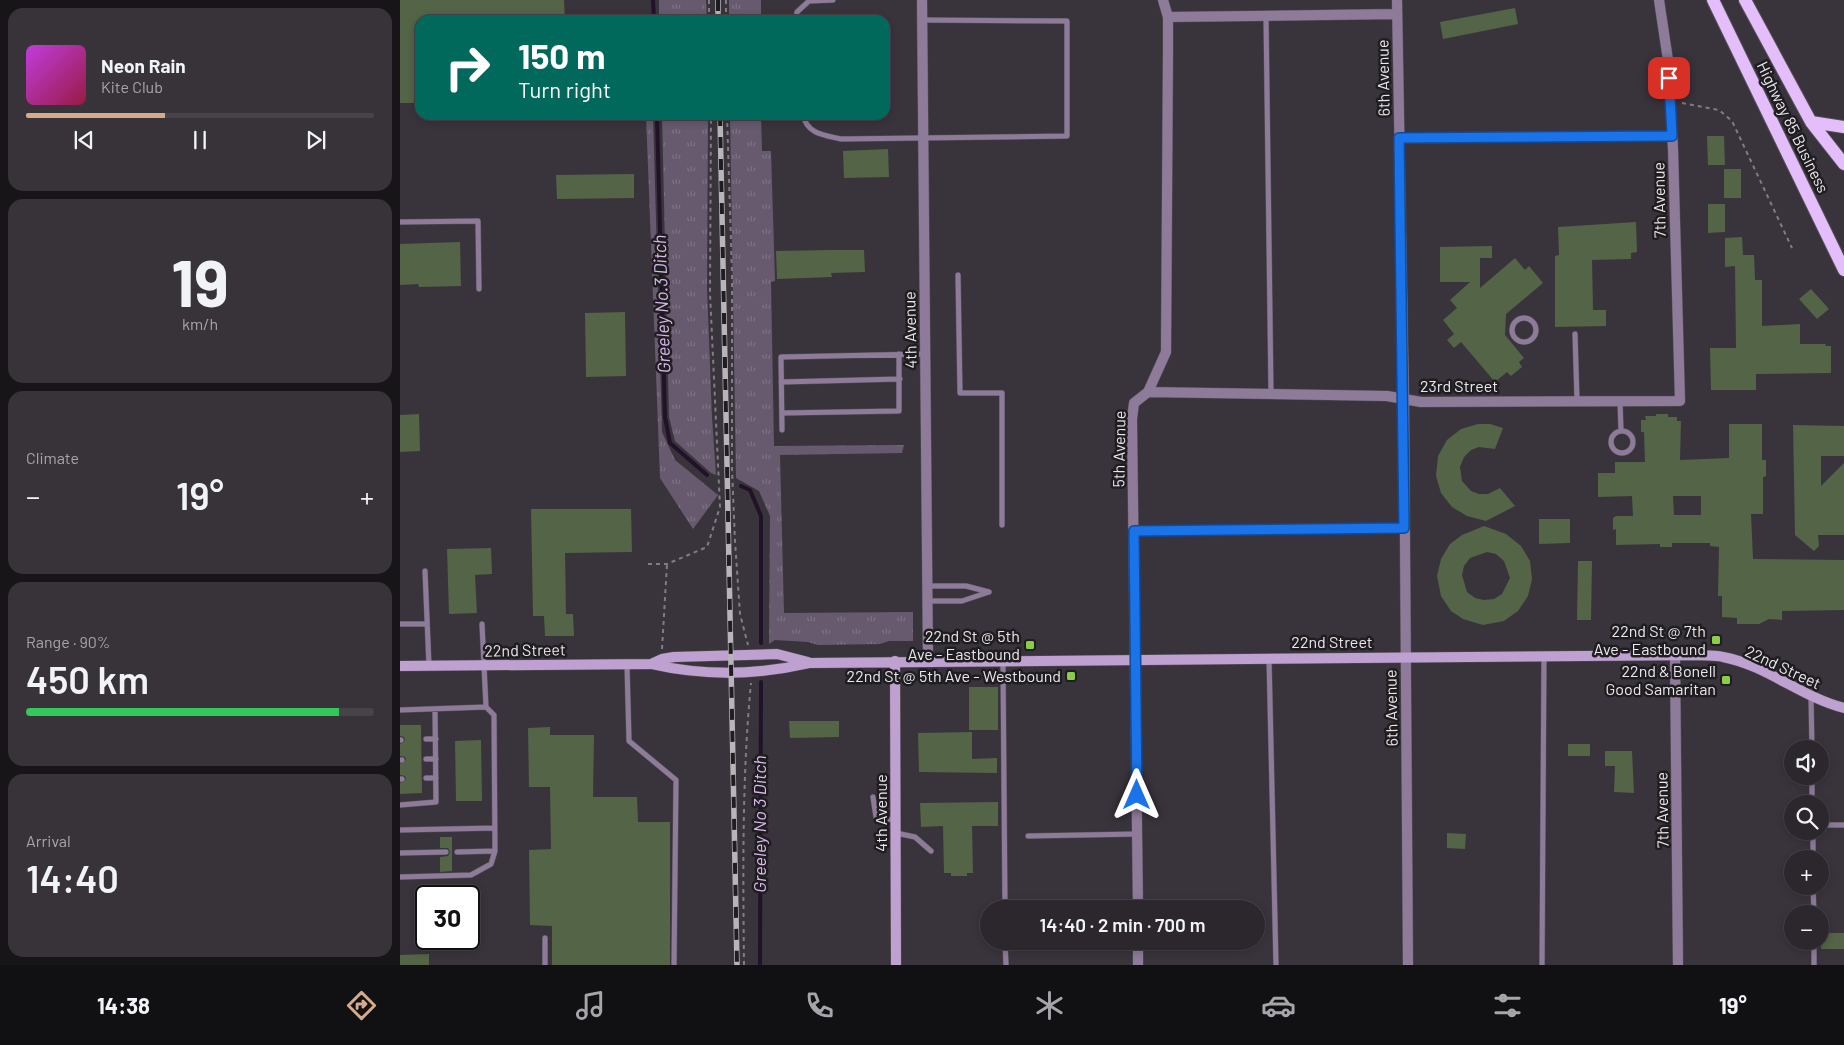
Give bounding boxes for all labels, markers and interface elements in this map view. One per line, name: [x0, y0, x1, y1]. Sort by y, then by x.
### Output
text: 150 m: [518, 34, 605, 76]
icon: right: [435, 35, 500, 100]
street label: 6th Avenue: [1372, 39, 1393, 117]
text: Neon Rain: [101, 54, 186, 77]
pin: [1648, 57, 1690, 99]
street label: Highway 85 Business: [1753, 58, 1833, 195]
icon: arrive: [1655, 64, 1683, 92]
text: Turn right: [518, 76, 611, 102]
text: Kite Club: [101, 77, 163, 96]
icon: previous: [70, 126, 98, 154]
icon: pause: [186, 126, 214, 154]
icon: next: [302, 126, 330, 154]
street label: 7th Avenue: [1648, 162, 1669, 238]
water label: Greeley No.3 Ditch: [648, 234, 674, 374]
text: 19: [171, 242, 229, 320]
street label: 4th Avenue: [899, 291, 920, 369]
text: km/h: [182, 314, 218, 333]
street label: 23rd Street: [1420, 376, 1498, 395]
street label: 5th Avenue: [1108, 410, 1129, 488]
text: Climate: [26, 448, 79, 467]
text: 19°: [176, 472, 224, 518]
text: −: [26, 479, 40, 513]
text: +: [360, 479, 374, 513]
place label: 22nd St @ 7th Ave - Eastbound: [1594, 621, 1706, 658]
place label: 22nd St @ 5th Ave - Eastbound: [908, 626, 1020, 663]
text: Range · 90%: [26, 632, 110, 651]
street label: 22nd Street: [1291, 632, 1373, 651]
marker: 22nd St @ 7th Ave - Eastbound: [1710, 634, 1722, 646]
street label: 22nd Street: [484, 639, 566, 660]
marker: 22nd St @ 5th Ave - Eastbound: [1024, 639, 1036, 651]
street label: 22nd Street: [1742, 641, 1824, 692]
text: 450 km: [26, 656, 149, 702]
place label: 22nd & Bonell Good Samaritan: [1605, 661, 1716, 698]
place label: 22nd St @ 5th Ave - Westbound: [847, 666, 1061, 685]
street label: 6th Avenue: [1380, 669, 1401, 747]
marker: 22nd St @ 5th Ave - Westbound: [1065, 670, 1077, 682]
marker: 22nd & Bonell Good Samaritan: [1720, 674, 1732, 686]
map controls: [1784, 740, 1829, 950]
button: sound: [1784, 740, 1829, 785]
water label: Greeley No 3 Ditch: [748, 755, 770, 893]
position arrow: [1110, 768, 1162, 820]
street label: 7th Avenue: [1651, 772, 1672, 848]
street label: 4th Avenue: [871, 774, 890, 852]
button: search: [1784, 795, 1829, 840]
text: Arrival: [26, 831, 71, 850]
button: +: [1784, 850, 1829, 895]
text: 14:40: [26, 855, 119, 901]
speed limit sign: 30: [415, 885, 480, 950]
button: −: [1784, 905, 1829, 950]
text: 14:40 · 2 min · 700 m: [1040, 913, 1205, 936]
icon: directions: [344, 988, 379, 1023]
icon: music: [573, 988, 608, 1023]
icon: phone: [802, 988, 837, 1023]
icon: climate: [1032, 988, 1067, 1023]
icon: car: [1261, 988, 1296, 1023]
icon: filters: [1490, 988, 1525, 1023]
text: 14:38: [97, 992, 150, 1018]
text: 19°: [1719, 992, 1747, 1018]

